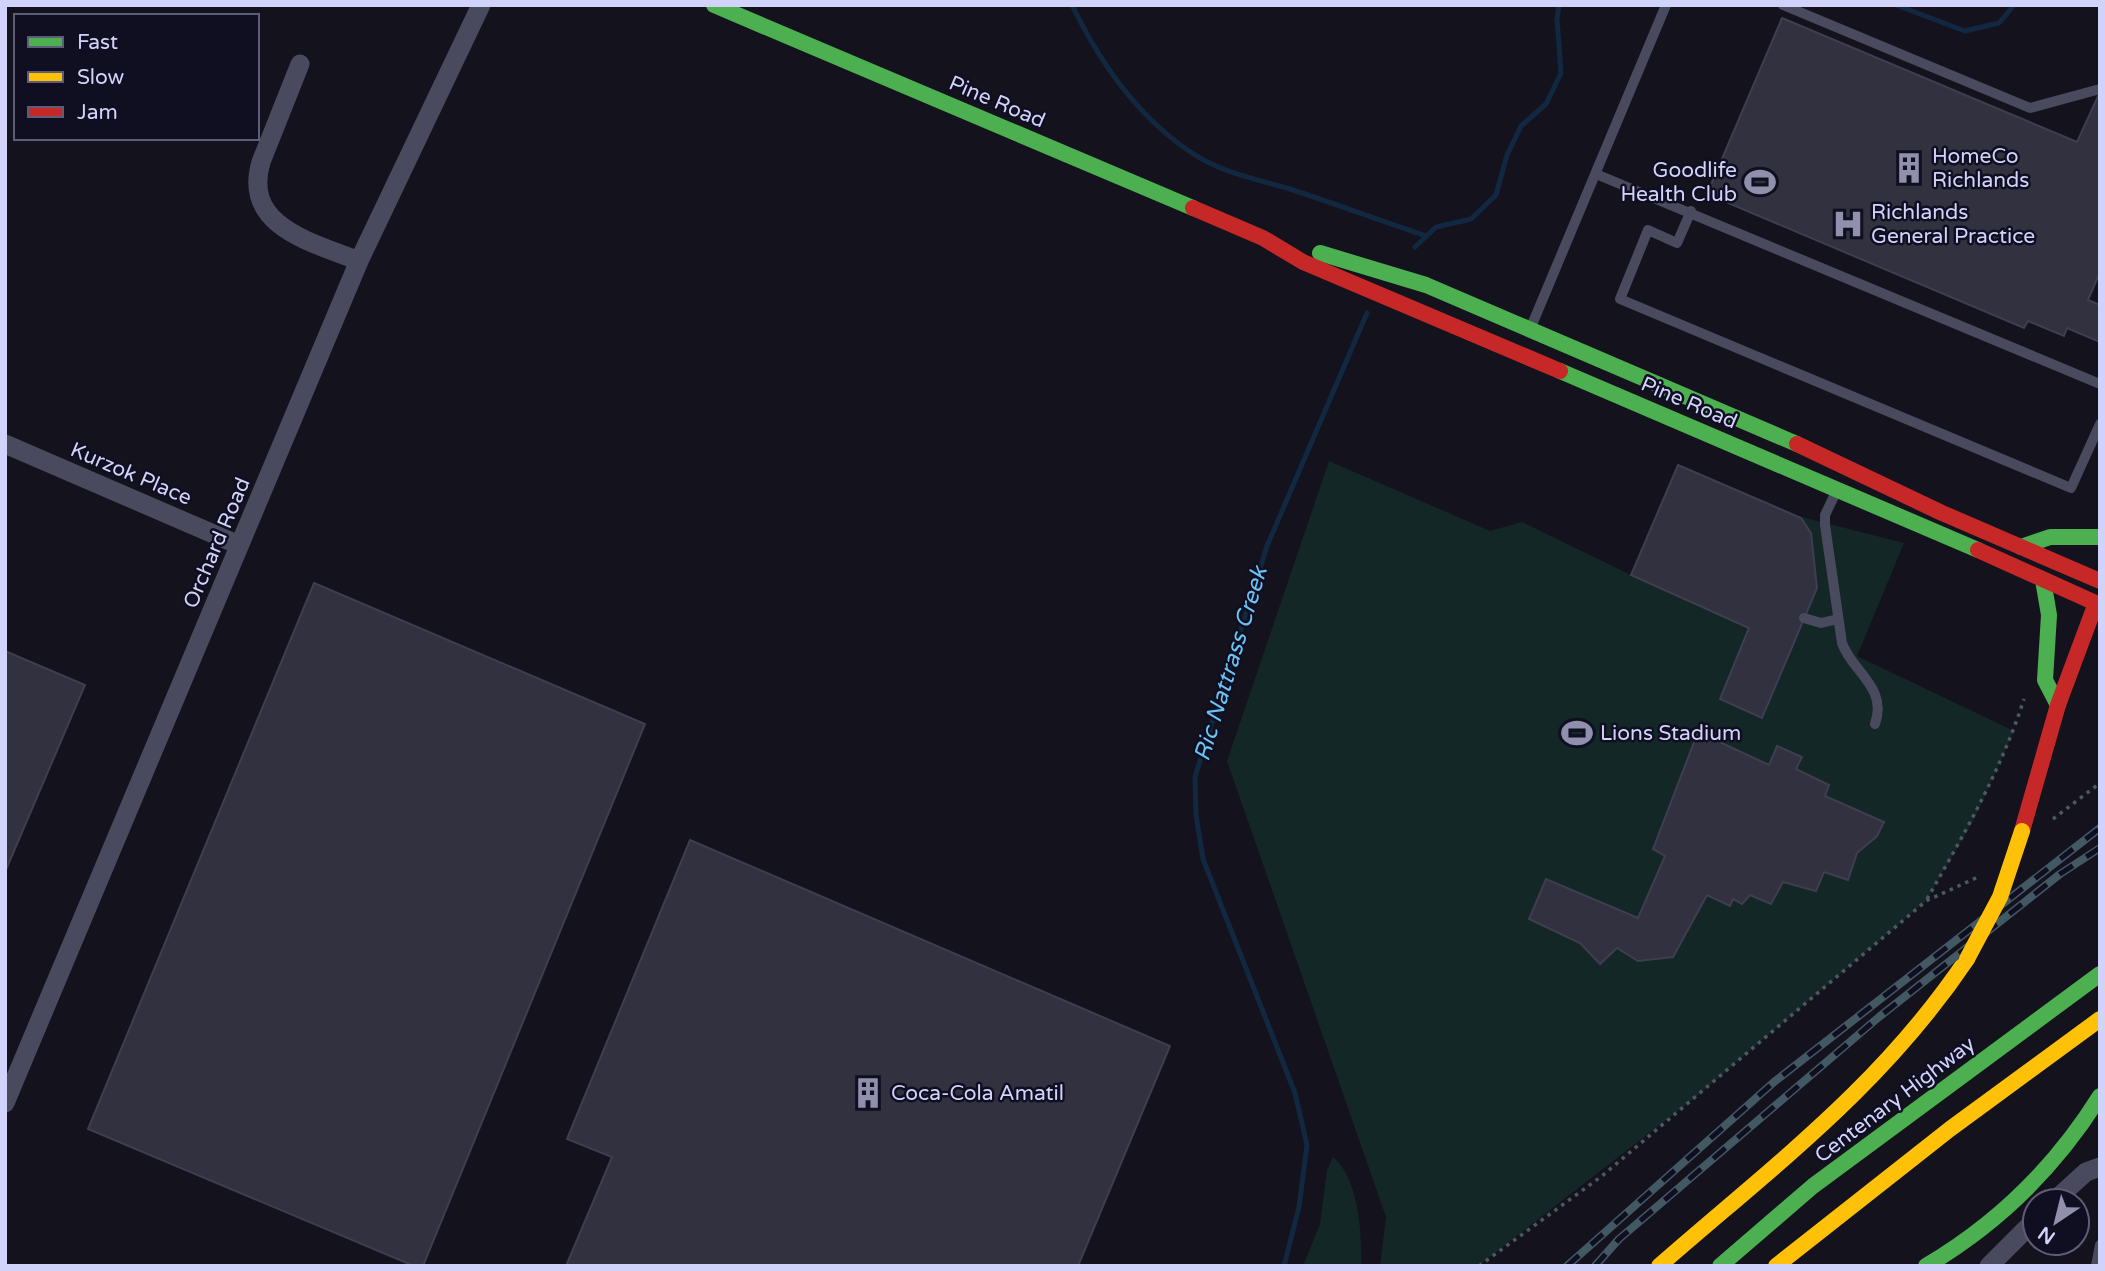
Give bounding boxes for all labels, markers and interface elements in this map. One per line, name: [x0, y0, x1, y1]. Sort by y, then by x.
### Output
legend: [14, 14, 259, 140]
text: Fast: [77, 30, 118, 55]
text: Slow: [77, 65, 125, 90]
street label: Pine Road: [945, 71, 1049, 133]
text: Jam: [77, 100, 118, 125]
place label: HomeCo Richlands: [1932, 144, 2029, 193]
building icon: HomeCo Richlands: [1892, 151, 1926, 185]
place label: Goodlife Health Club: [1620, 158, 1737, 207]
sports icon: Goodlife Health Club: [1743, 165, 1777, 199]
place label: Richlands General Practice: [1871, 200, 2035, 249]
hospital icon: Richlands General Practice: [1831, 207, 1865, 241]
street label: Pine Road: [1637, 372, 1741, 434]
street label: Kurzok Place: [67, 437, 195, 511]
street label: Orchard Road: [178, 474, 256, 612]
water label: Ric Nattrass Creek: [1188, 562, 1274, 765]
sports icon: Lions Stadium: [1560, 716, 1594, 750]
place label: Lions Stadium: [1600, 721, 1741, 746]
street label: Centenary Highway: [1810, 1032, 1980, 1168]
building icon: Coca-Cola Amatil: [851, 1076, 885, 1110]
place label: Coca-Cola Amatil: [891, 1081, 1064, 1106]
north arrow: [2021, 1187, 2091, 1257]
text: N: [2034, 1222, 2059, 1248]

